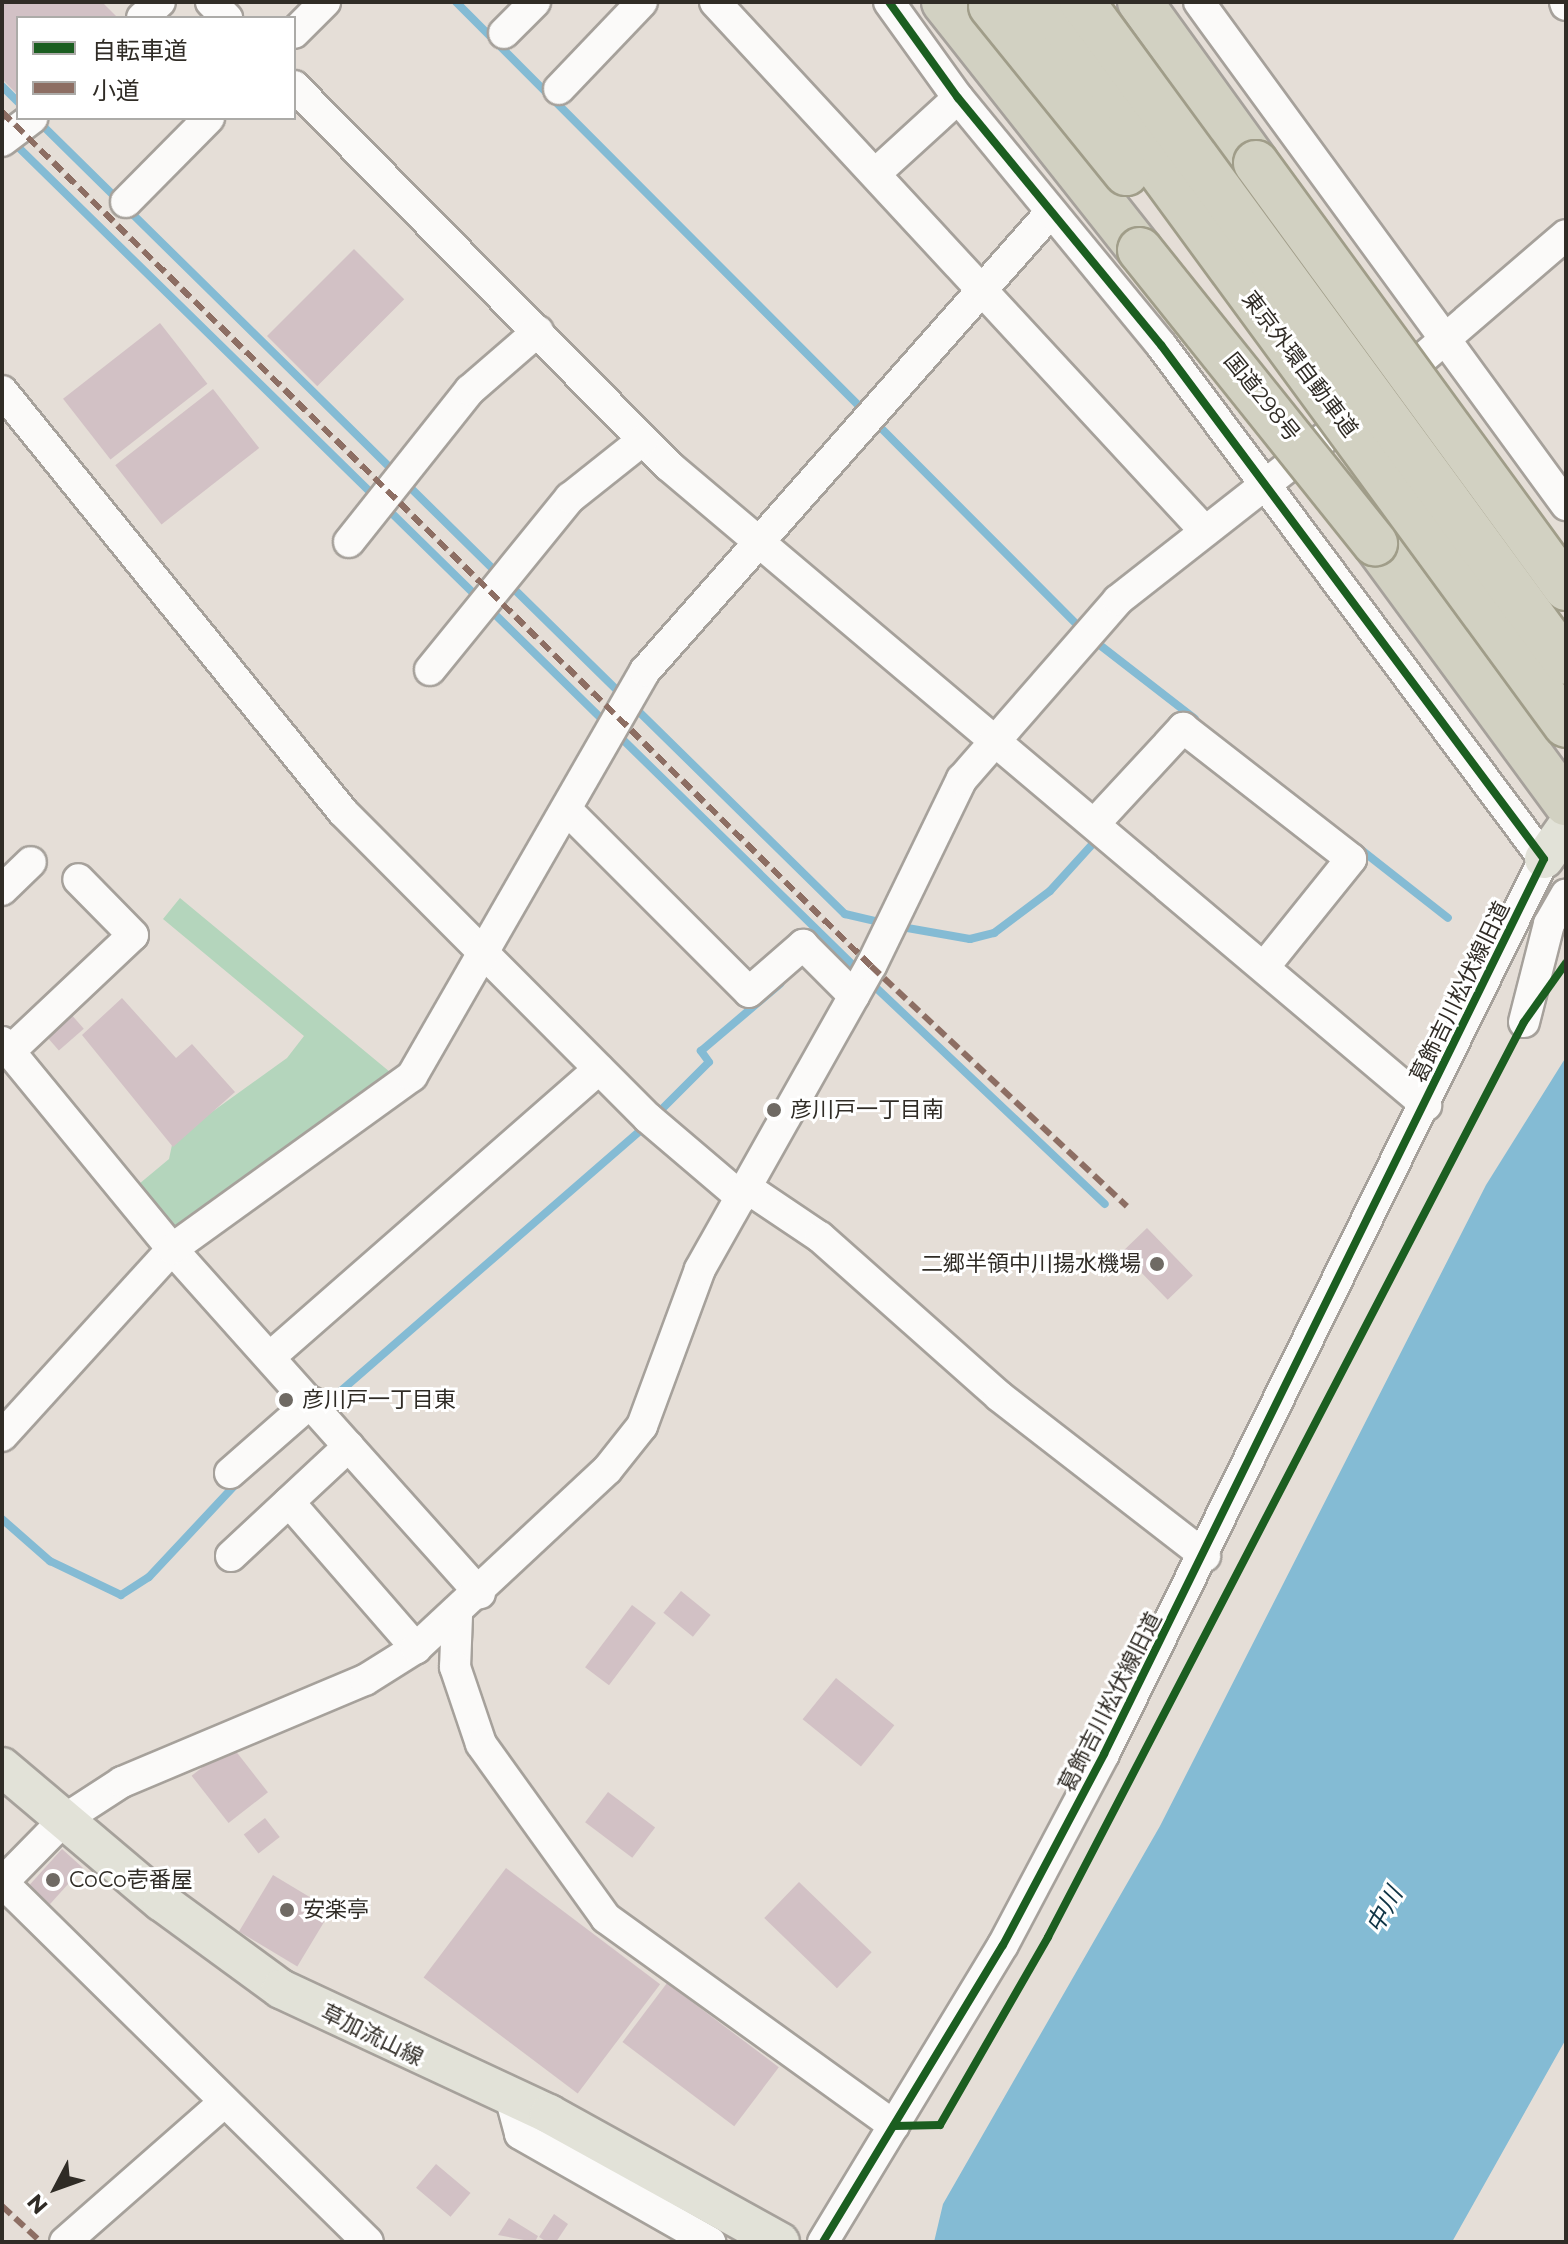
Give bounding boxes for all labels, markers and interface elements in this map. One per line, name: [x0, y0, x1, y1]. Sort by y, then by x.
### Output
legend: [16, 16, 296, 120]
text: 自転車道: [92, 36, 188, 65]
text: 小道: [92, 76, 140, 105]
street label: 東京外環自動車道: [1236, 286, 1364, 442]
street label: 国道298号: [1218, 348, 1306, 446]
street label: 葛飾吉川松伏線旧道: [1405, 897, 1515, 1087]
place label: 彦川戸一丁目南: [790, 1097, 944, 1123]
marker: 彦川戸一丁目南: [765, 1101, 783, 1119]
place label: 二郷半領中川揚水機場: [921, 1251, 1141, 1277]
marker: 二郷半領中川揚水機場: [1148, 1255, 1166, 1273]
place label: 彦川戸一丁目東: [302, 1387, 456, 1413]
marker: 彦川戸一丁目東: [277, 1391, 295, 1409]
street label: 葛飾吉川松伏線旧道: [1053, 1608, 1167, 1796]
place label: CoCo壱番屋: [69, 1867, 193, 1893]
marker: CoCo壱番屋: [44, 1871, 62, 1889]
water label: 中川: [1360, 1882, 1408, 1938]
place label: 安楽亭: [303, 1897, 369, 1923]
marker: 安楽亭: [278, 1901, 296, 1919]
street label: 草加流山線: [317, 1999, 427, 2071]
north arrow: [16, 2148, 96, 2228]
text: N: [21, 2189, 54, 2220]

